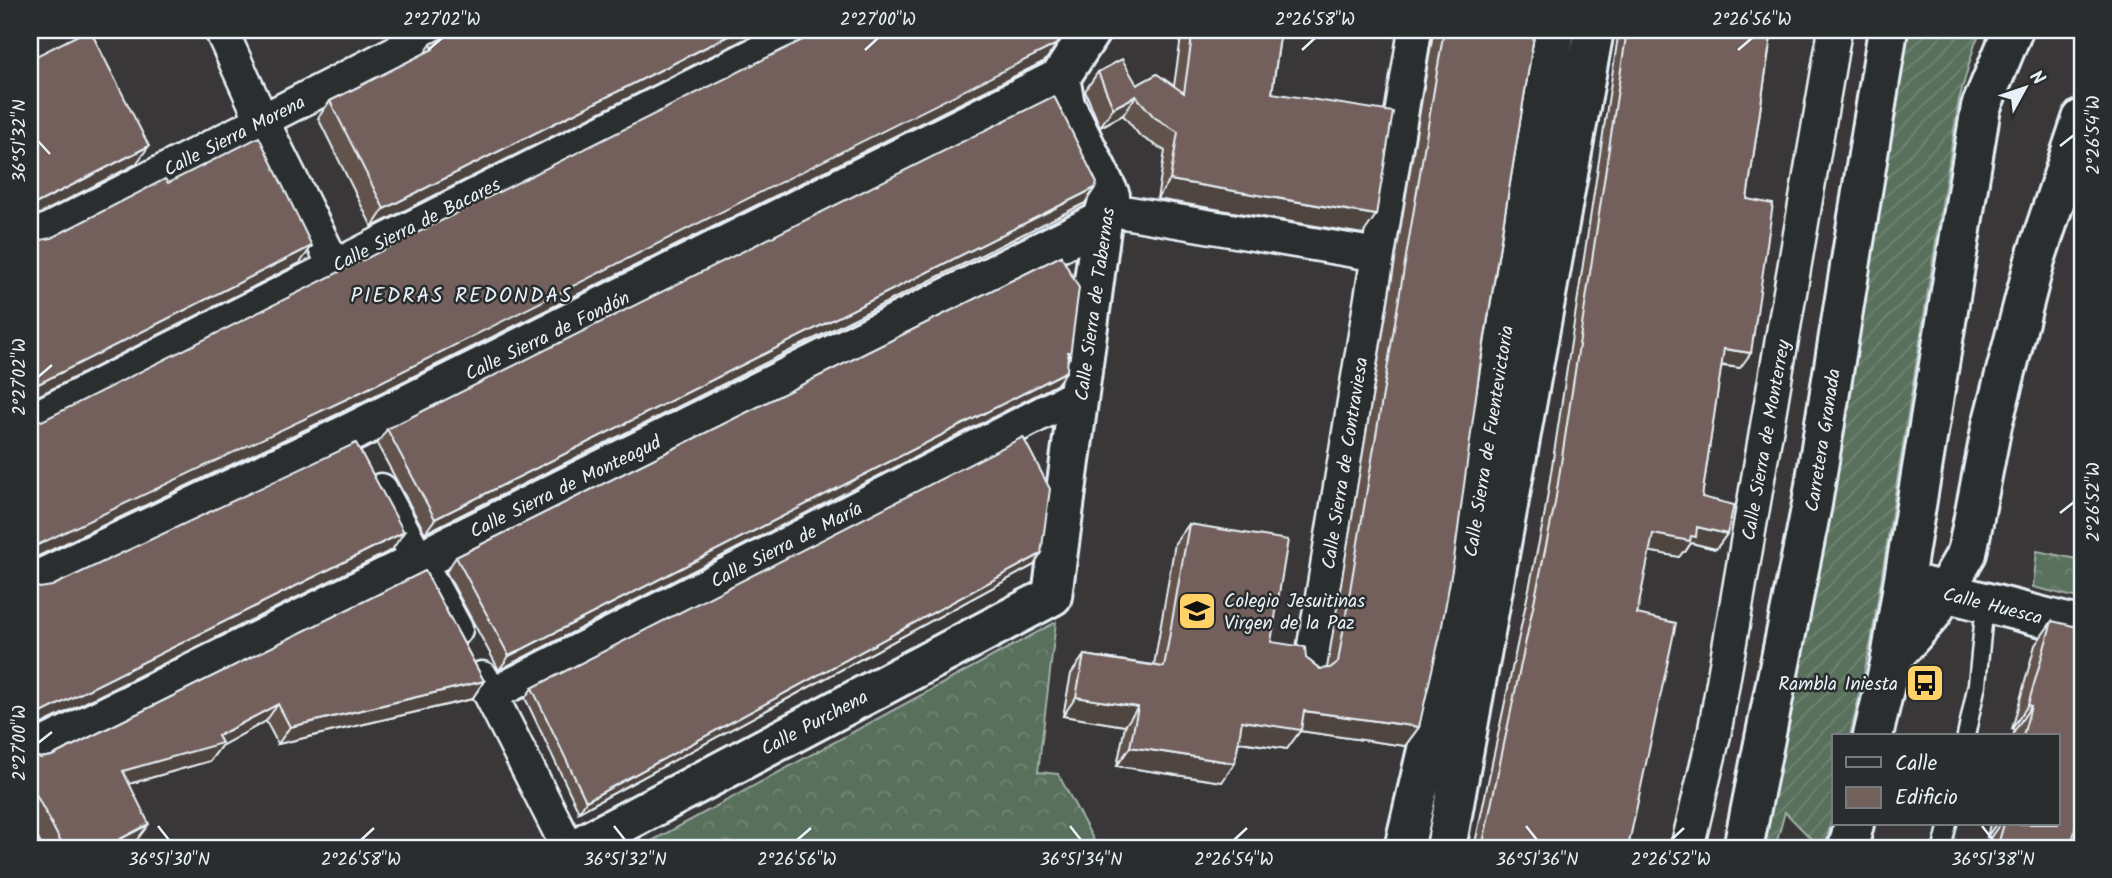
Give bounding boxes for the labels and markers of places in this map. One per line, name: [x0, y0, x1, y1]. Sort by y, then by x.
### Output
place label: Colegio Jesuitinas Virgen de la Paz: [1224, 587, 1365, 639]
school or university icon: Colegio Jesuitinas Virgen de la Paz: [1176, 590, 1218, 632]
bus stop icon: Rambla Iniesta: [1904, 662, 1946, 704]
place label: Rambla Iniesta: [1778, 670, 1898, 700]

